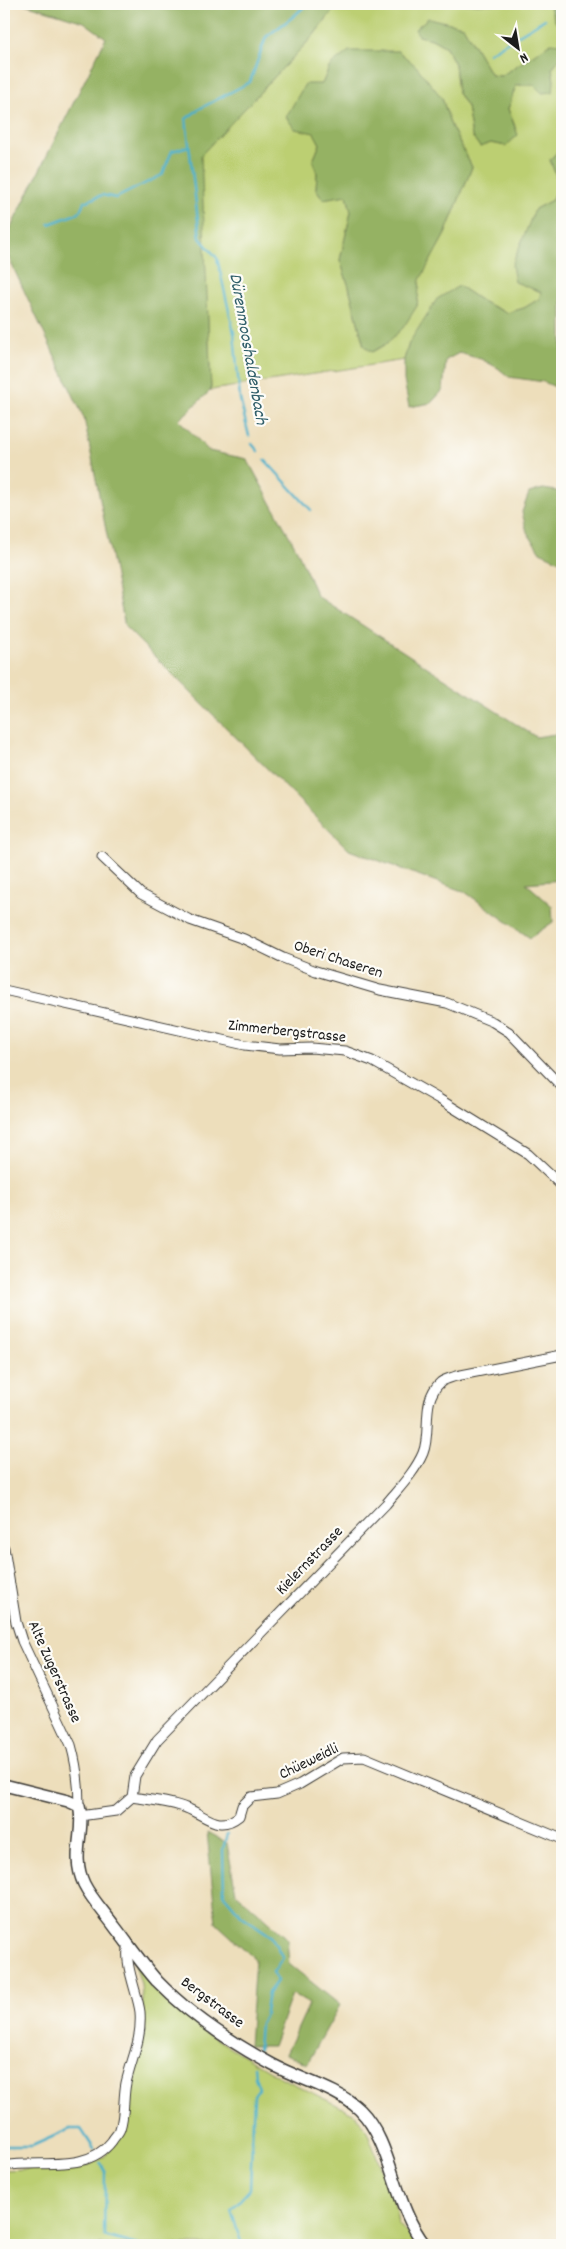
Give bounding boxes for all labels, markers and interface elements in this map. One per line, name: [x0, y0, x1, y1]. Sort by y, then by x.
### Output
north arrow: [494, 22, 544, 72]
text: N: [515, 47, 532, 68]
water label: Dürenmooshaldenbach: [221, 271, 273, 427]
street label: Oberi Chaseren: [290, 935, 386, 985]
street label: Zimmerbergstrasse: [227, 1014, 347, 1050]
street label: Kielernstrasse: [271, 1521, 349, 1601]
street label: Alte Zugerstrasse: [21, 1617, 87, 1727]
street label: Chüeweidli: [275, 1738, 343, 1786]
street label: Bergstrasse: [175, 1971, 249, 2035]

